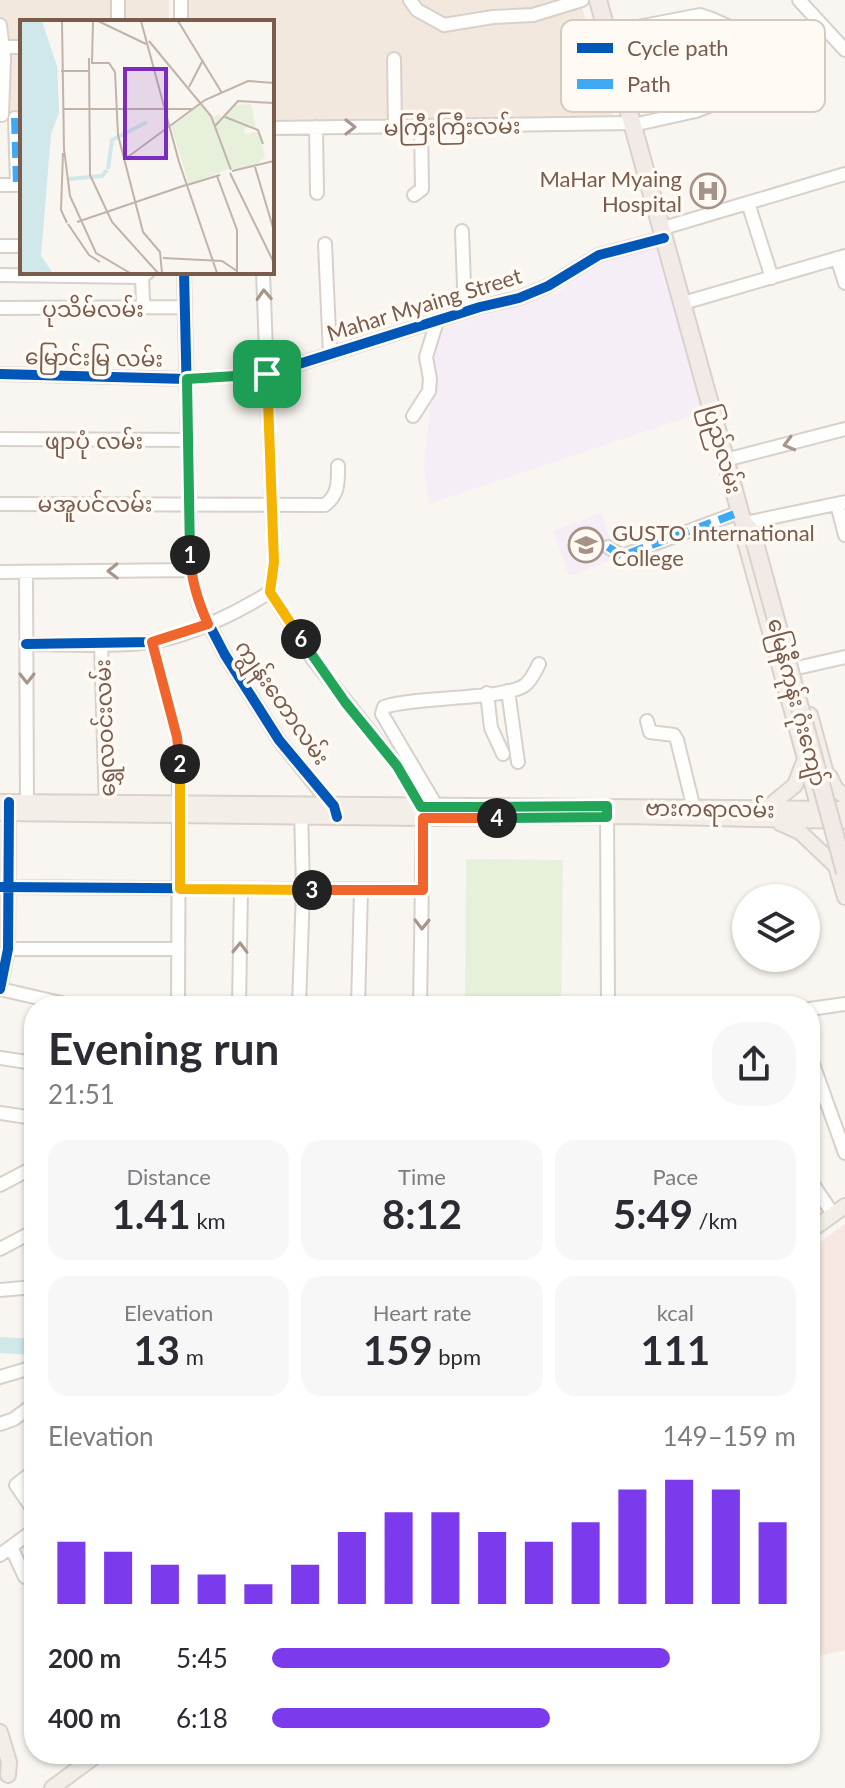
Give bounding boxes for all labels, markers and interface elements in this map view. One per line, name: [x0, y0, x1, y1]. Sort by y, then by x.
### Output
inset map: [20, 20, 274, 274]
legend: [561, 20, 825, 112]
text: Cycle path: [627, 34, 729, 61]
text: Path: [627, 70, 671, 97]
street label: မကြီးကြီးလမ်း: [383, 110, 521, 146]
one-way arrow: [344, 118, 357, 136]
place label: MaHar Myaing Hospital: [539, 165, 682, 217]
hospital icon: MaHar Myaing Hospital: [689, 172, 727, 210]
street label: Mahar Myaing Street: [323, 261, 525, 346]
one-way arrow: [256, 288, 273, 301]
street label: ပုသိမ်လမ်း: [42, 294, 144, 327]
pin: [233, 340, 301, 408]
street label: မြောင်းမြ လမ်း: [25, 341, 163, 377]
icon: arrive: [245, 352, 289, 396]
street label: ပြည်လမ်း: [693, 401, 750, 498]
street label: ဖျာပုံ လမ်း: [45, 426, 143, 460]
one-way arrow: [783, 434, 796, 451]
street label: မအူပင်လမ်း: [38, 489, 152, 522]
place label: GUSTO International College: [612, 519, 815, 571]
school or university icon: GUSTO International College: [567, 526, 605, 564]
pin: 1: [170, 535, 210, 575]
text: 1: [184, 541, 196, 568]
one-way arrow: [106, 562, 119, 580]
street label: မြေနီကုန်း ဂုံးကျော်: [757, 615, 834, 791]
pin: 6: [281, 619, 321, 659]
text: 6: [295, 625, 307, 652]
street label: ကျွန်းတောလမ်း: [224, 634, 337, 774]
street label: ရွှေလဝင်းလမ်း: [87, 659, 125, 797]
one-way arrow: [18, 672, 36, 685]
pin: 2: [160, 744, 200, 784]
text: 2: [174, 750, 186, 777]
street label: ဗားကရာလမ်း: [645, 792, 775, 828]
pin: 4: [477, 798, 517, 838]
text: 4: [491, 804, 503, 831]
pin: 3: [292, 870, 332, 910]
text: 3: [306, 876, 318, 903]
map controls: [732, 884, 820, 972]
button: layers: [732, 884, 820, 972]
one-way arrow: [413, 918, 430, 931]
one-way arrow: [231, 941, 249, 954]
text: Evening run: [48, 1022, 279, 1074]
button: share: [712, 1022, 796, 1106]
text: 21:51: [48, 1078, 115, 1110]
text: Distance: [126, 1163, 211, 1190]
text: Time: [398, 1163, 446, 1190]
text: Pace: [652, 1163, 698, 1190]
text: 1.41: [112, 1190, 191, 1238]
text: 8:12: [382, 1190, 462, 1238]
text: 5:49: [613, 1190, 693, 1238]
text: km: [191, 1207, 226, 1234]
text: /km: [693, 1207, 738, 1234]
text: Elevation: [124, 1299, 213, 1326]
text: Heart rate: [373, 1299, 471, 1326]
text: kcal: [657, 1299, 694, 1326]
text: 13: [134, 1326, 180, 1374]
text: 159: [363, 1326, 433, 1374]
text: 111: [641, 1326, 710, 1374]
text: m: [180, 1343, 204, 1370]
text: bpm: [433, 1343, 481, 1370]
text: Elevation: [48, 1420, 154, 1452]
text: 149–159 m: [662, 1420, 796, 1452]
text: 200 m: [48, 1642, 121, 1674]
text: 5:45: [176, 1642, 228, 1674]
text: 400 m: [48, 1702, 121, 1734]
text: 6:18: [176, 1702, 228, 1734]

